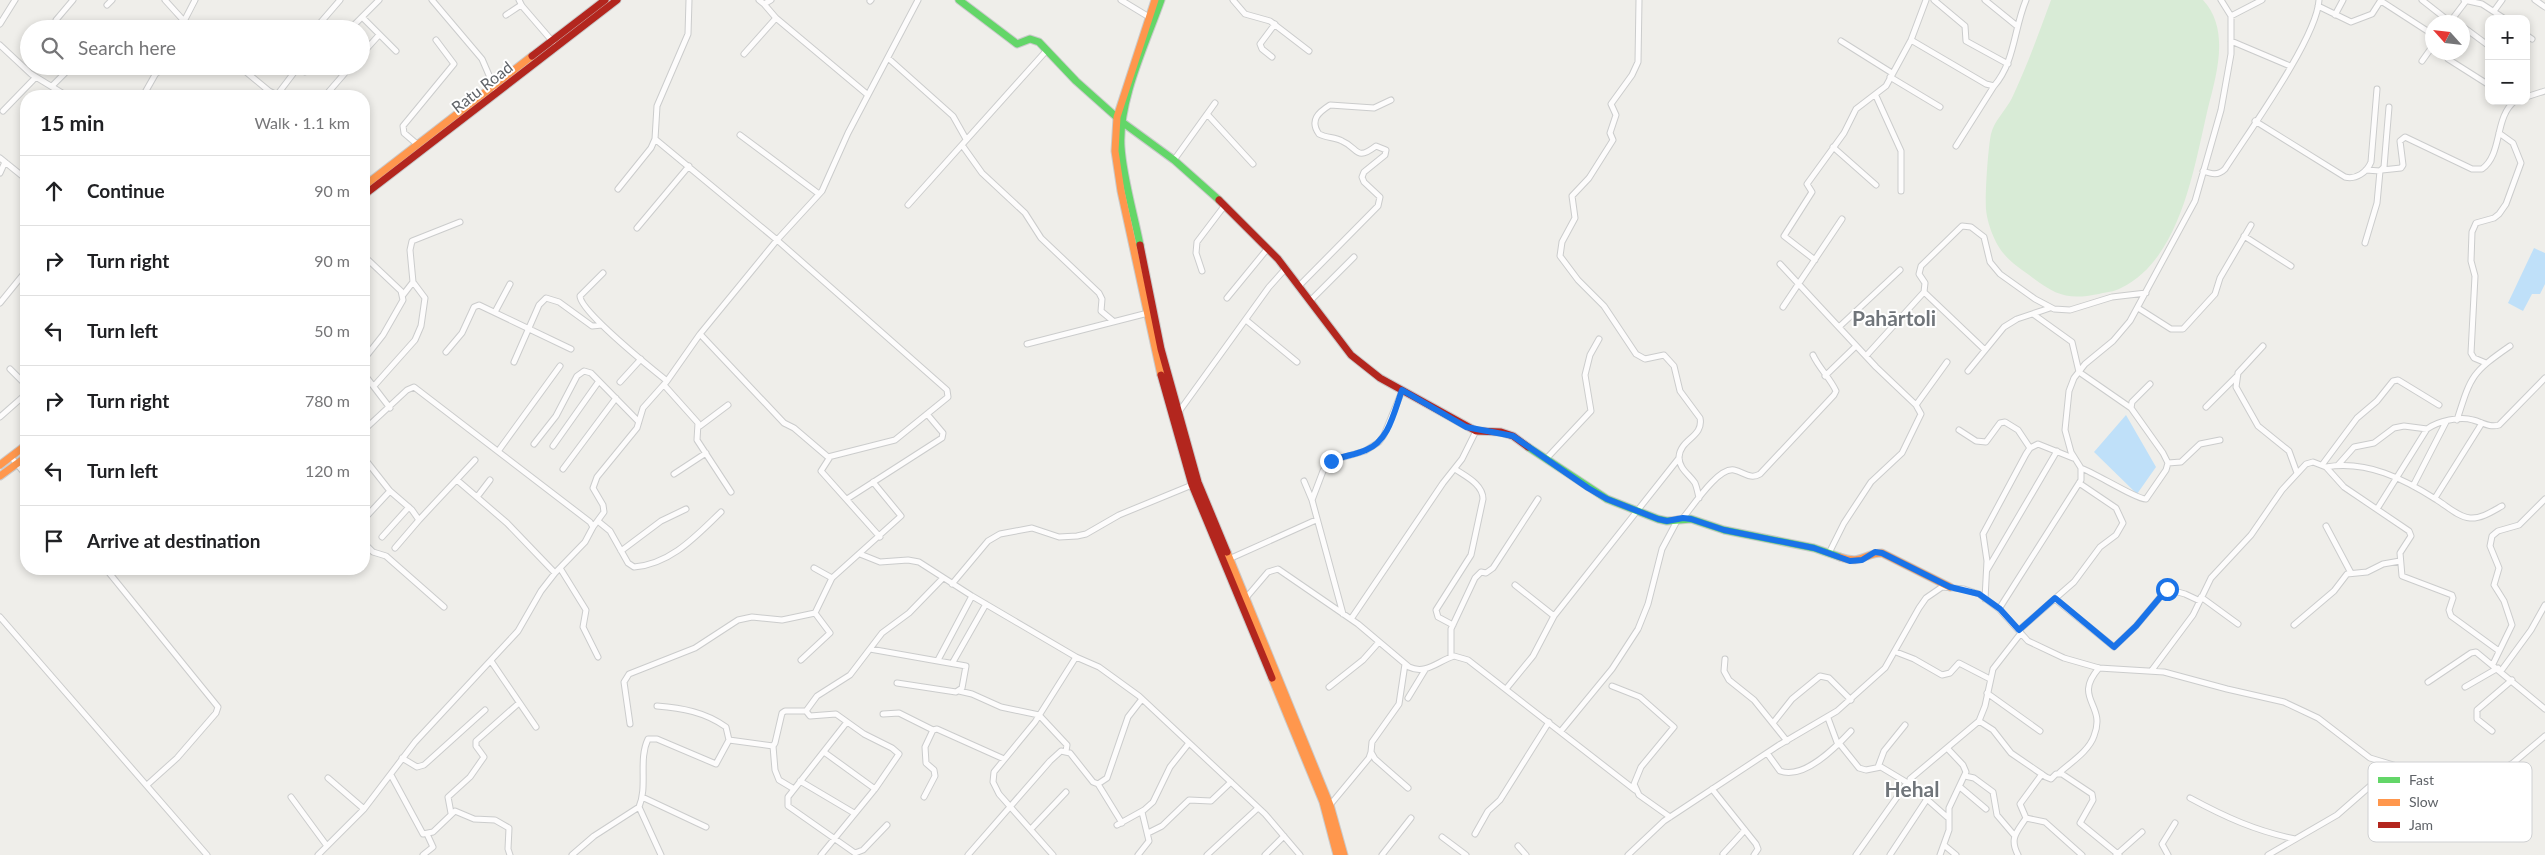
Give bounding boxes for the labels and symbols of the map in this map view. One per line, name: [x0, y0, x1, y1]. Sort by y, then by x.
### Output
north arrow: [2425, 15, 2470, 60]
street label: Ratu Road: [447, 57, 516, 116]
district label: Pahārtoli: [1852, 305, 1936, 330]
route end: [1320, 450, 1343, 473]
route start: [2156, 578, 2179, 601]
legend: [2368, 762, 2532, 842]
text: Fast: [2409, 771, 2434, 788]
district label: Hehal: [1885, 776, 1939, 801]
text: Slow: [2409, 793, 2439, 810]
text: Jam: [2409, 816, 2433, 833]

